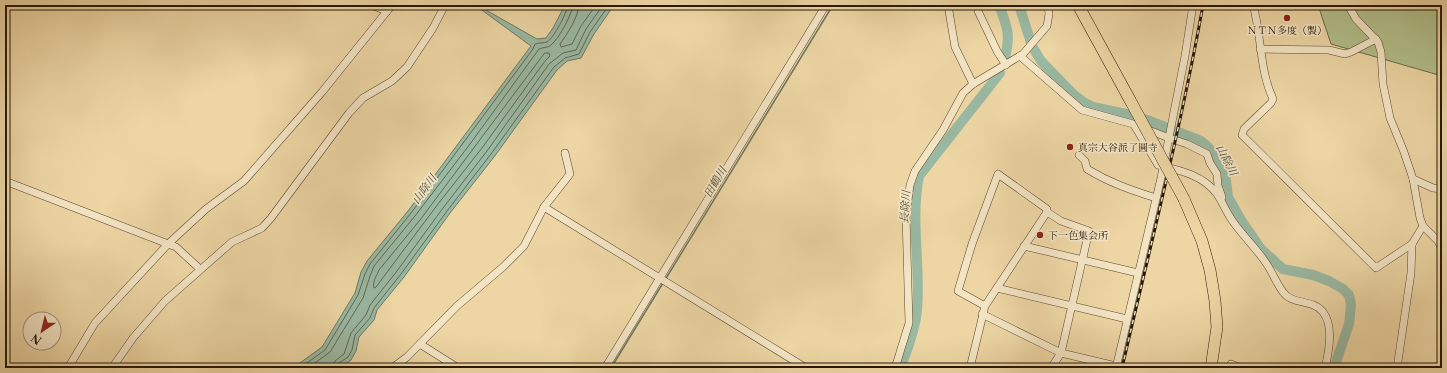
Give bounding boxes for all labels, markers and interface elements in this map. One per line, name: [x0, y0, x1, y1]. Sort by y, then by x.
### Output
marker: ＮＴＮ多度（製）: [1282, 13, 1292, 23]
place label: ＮＴＮ多度（製）: [1247, 24, 1327, 37]
place label: 真宗大谷派了圓寺: [1078, 141, 1158, 154]
marker: 真宗大谷派了圓寺: [1065, 142, 1075, 152]
water label: 山除川: [1213, 142, 1241, 179]
water label: 田鶴川: [701, 163, 730, 200]
water label: 山除川: [409, 171, 440, 206]
water label: 長除川: [897, 189, 913, 224]
place label: 下一色集会所: [1048, 229, 1108, 242]
marker: 下一色集会所: [1035, 230, 1045, 240]
north arrow: [22, 311, 62, 351]
text: N: [28, 330, 44, 348]

